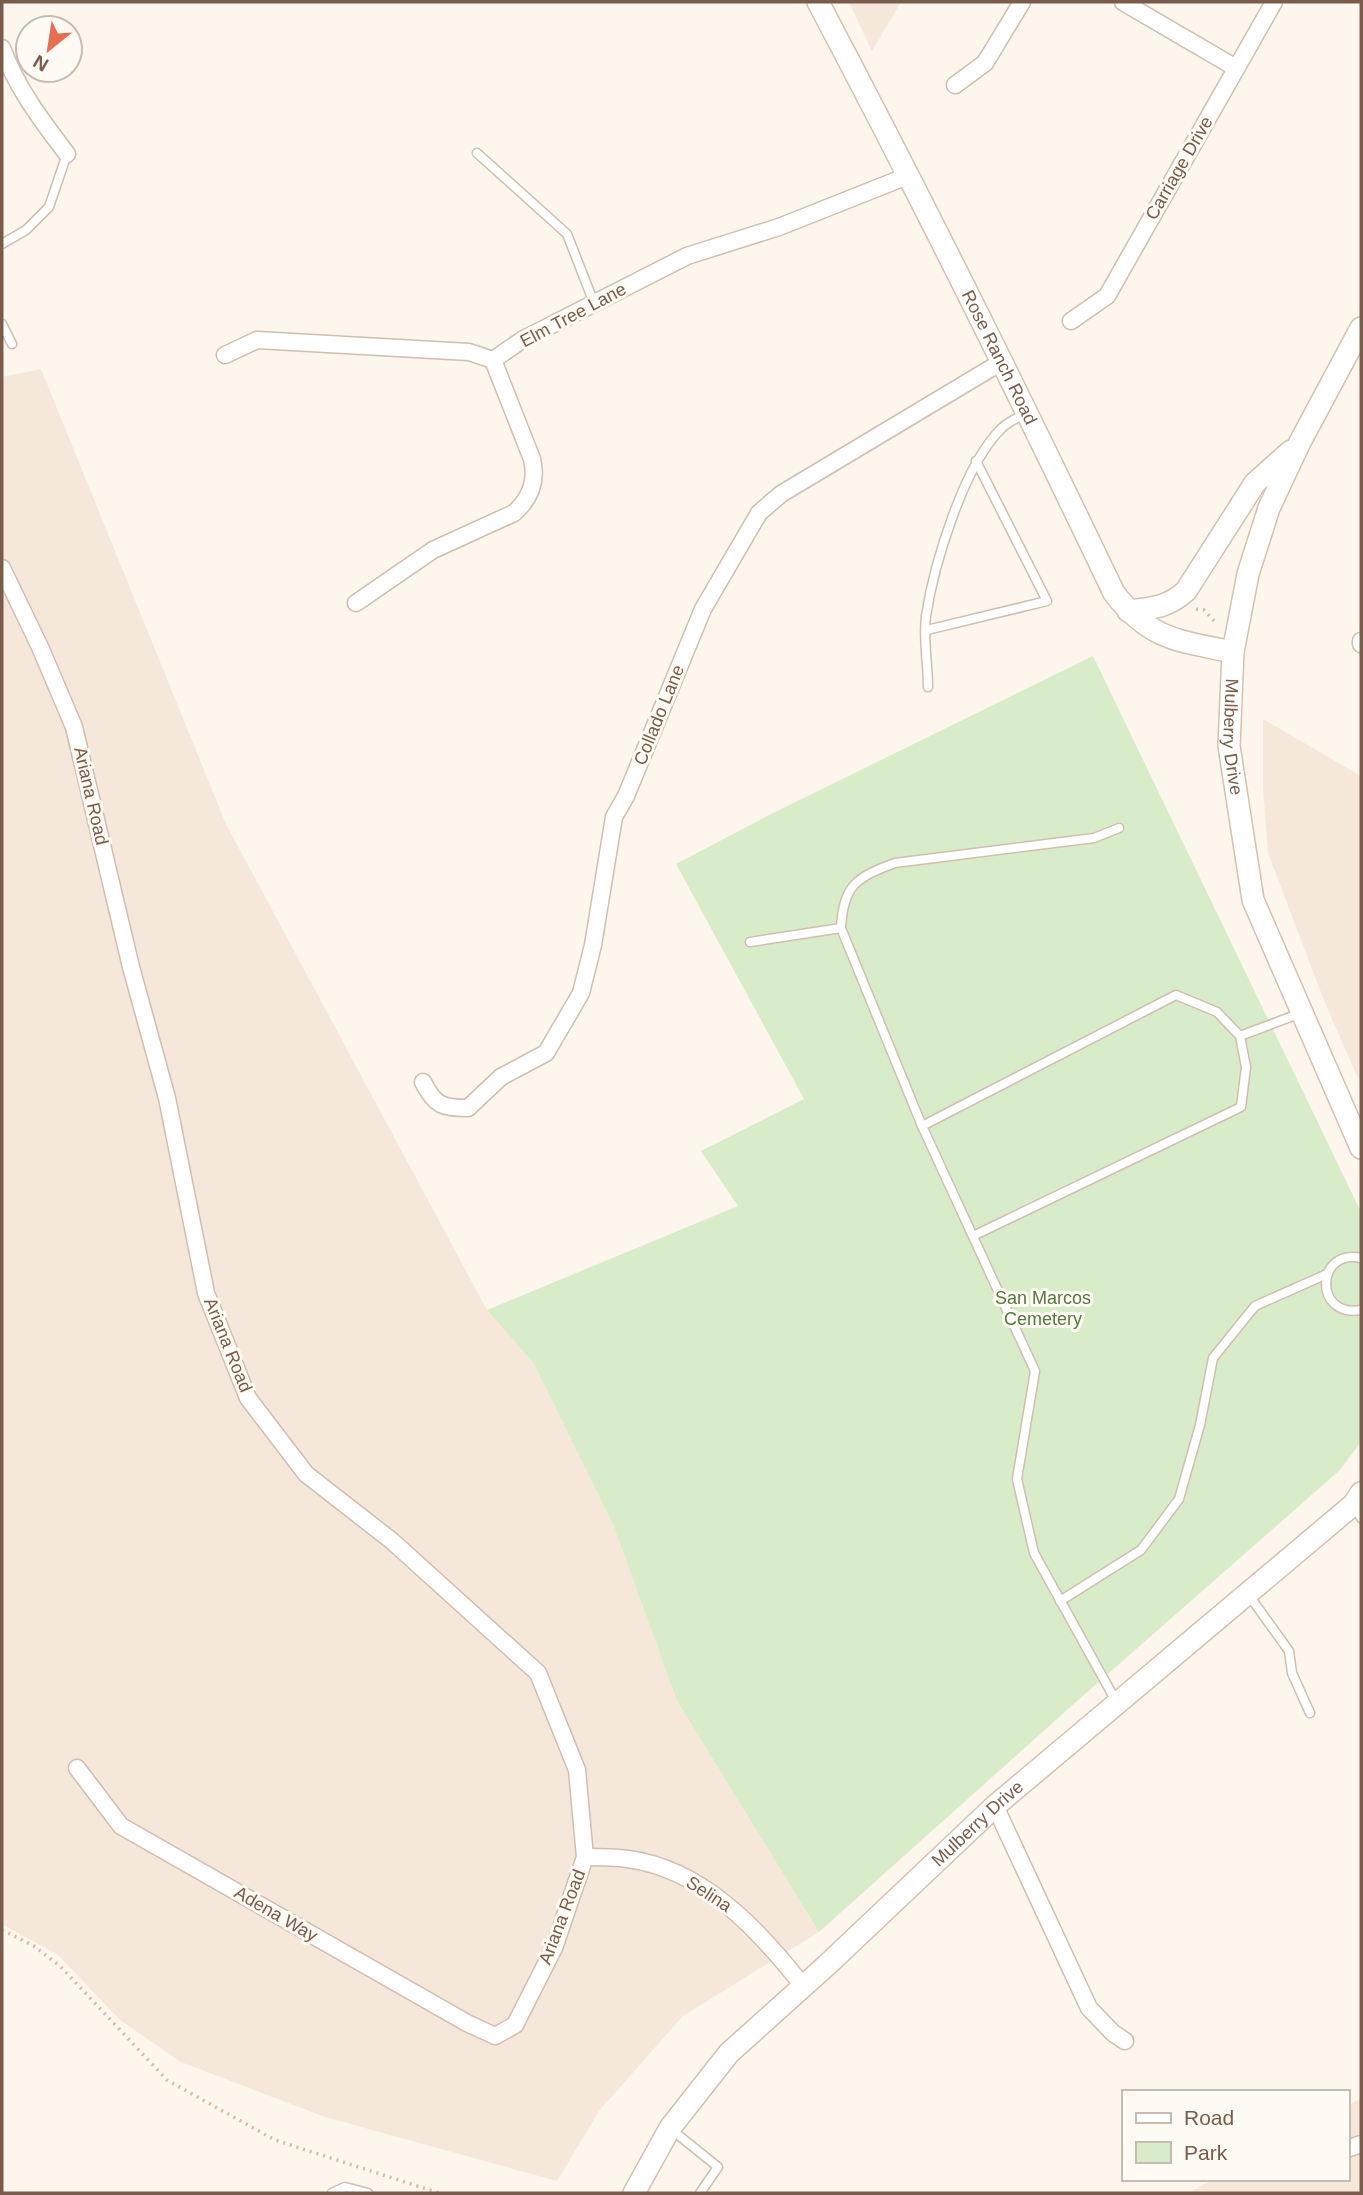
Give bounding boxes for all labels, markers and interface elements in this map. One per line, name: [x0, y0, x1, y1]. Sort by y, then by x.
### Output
north arrow: [14, 14, 84, 84]
text: N: [30, 51, 52, 76]
street label: Carriage Drive: [1141, 113, 1217, 223]
street label: Elm Tree Lane: [517, 279, 629, 351]
street label: Rose Ranch Road: [958, 287, 1041, 428]
street label: Collado Lane: [630, 662, 688, 768]
street label: Mulberry Drive: [1219, 678, 1247, 797]
street label: Ariana Road: [70, 745, 112, 847]
park label: San Marcos Cemetery: [995, 1288, 1091, 1329]
street label: Ariana Road: [200, 1295, 256, 1395]
street label: Mulberry Drive: [928, 1777, 1027, 1871]
street label: Ariana Road: [535, 1867, 589, 1967]
street label: Selina: [683, 1872, 736, 1917]
street label: Adena Way: [231, 1882, 321, 1946]
legend: [1122, 2090, 1349, 2181]
text: Road: [1184, 2106, 1234, 2129]
text: Park: [1184, 2141, 1228, 2164]

